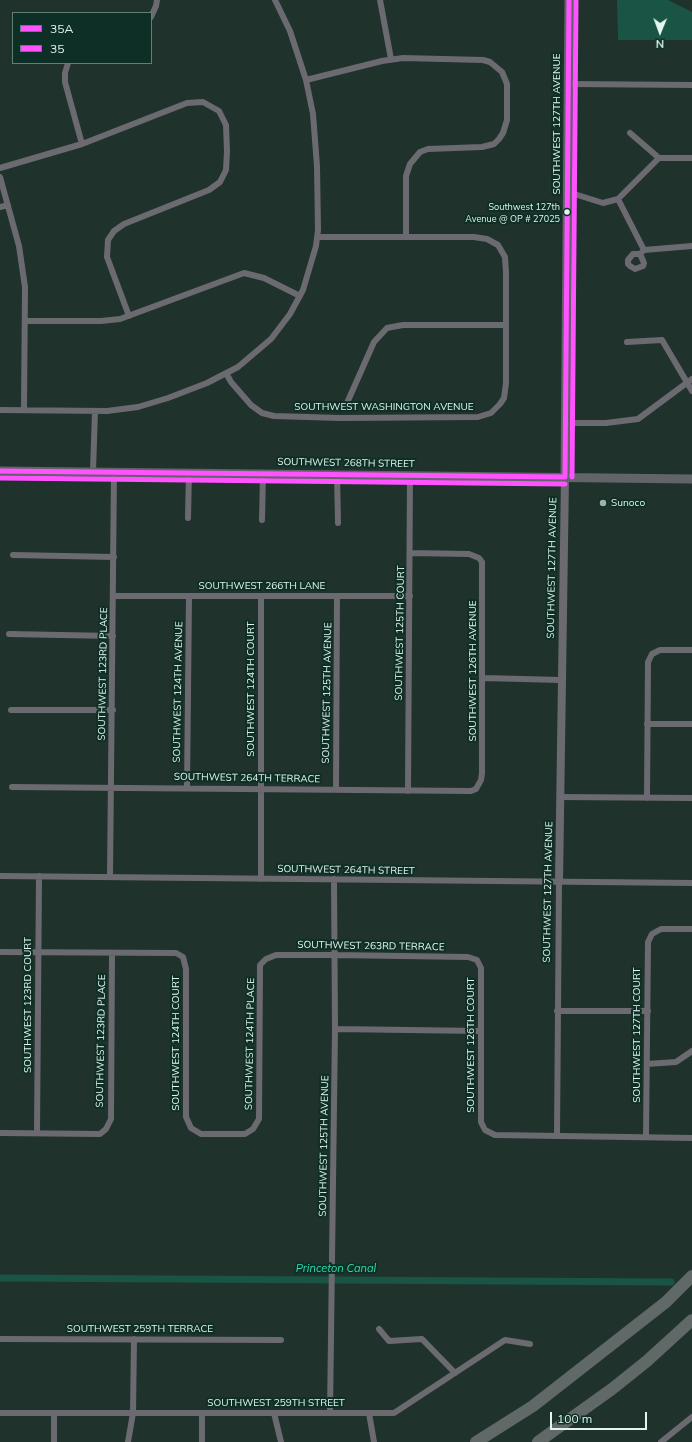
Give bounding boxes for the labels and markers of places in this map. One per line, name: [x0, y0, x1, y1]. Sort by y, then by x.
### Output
place label: Southwest 127th Avenue @ OP # 27025: [465, 202, 560, 223]
marker: Southwest 127th Avenue @ OP # 27025: [562, 207, 572, 217]
place label: Sunoco: [611, 497, 645, 509]
marker: Sunoco: [598, 498, 608, 508]

